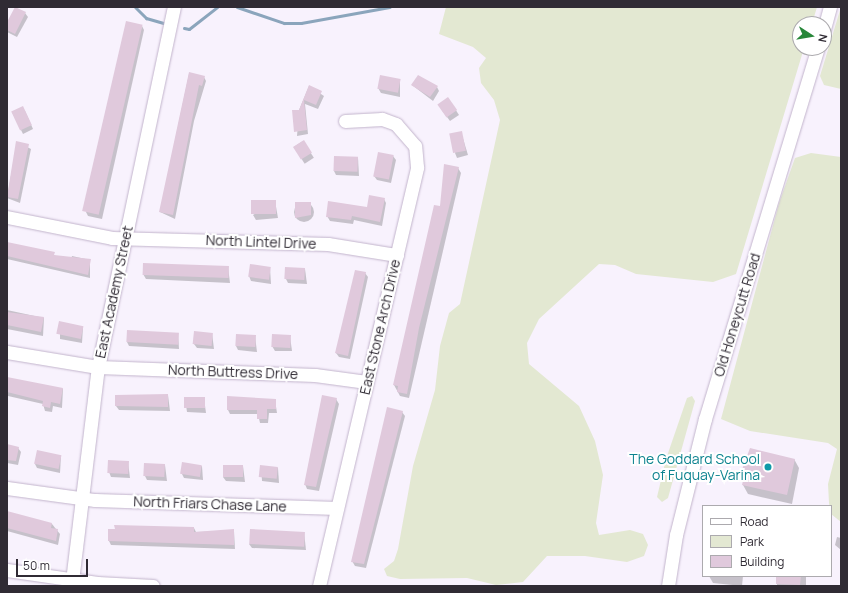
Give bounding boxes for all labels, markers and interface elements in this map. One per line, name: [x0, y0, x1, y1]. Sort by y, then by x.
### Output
north arrow: [792, 16, 832, 56]
text: N: [815, 33, 831, 44]
street label: East Academy Street: [92, 224, 136, 360]
street label: North Lintel Drive: [205, 232, 317, 252]
street label: Old Honeycutt Road: [710, 251, 764, 379]
street label: East Stone Arch Drive: [356, 258, 404, 396]
street label: North Buttress Drive: [168, 361, 298, 383]
place label: The Goddard School of Fuquay-Varina: [629, 451, 760, 484]
marker: The Goddard School of Fuquay-Varina: [763, 462, 773, 472]
street label: North Friars Chase Lane: [133, 493, 287, 515]
legend: [702, 505, 832, 577]
text: Road: [740, 513, 768, 530]
text: Park: [740, 533, 764, 550]
scale bar: [18, 551, 90, 577]
text: Building: [740, 553, 784, 570]
text: 50 m: [23, 557, 50, 574]

